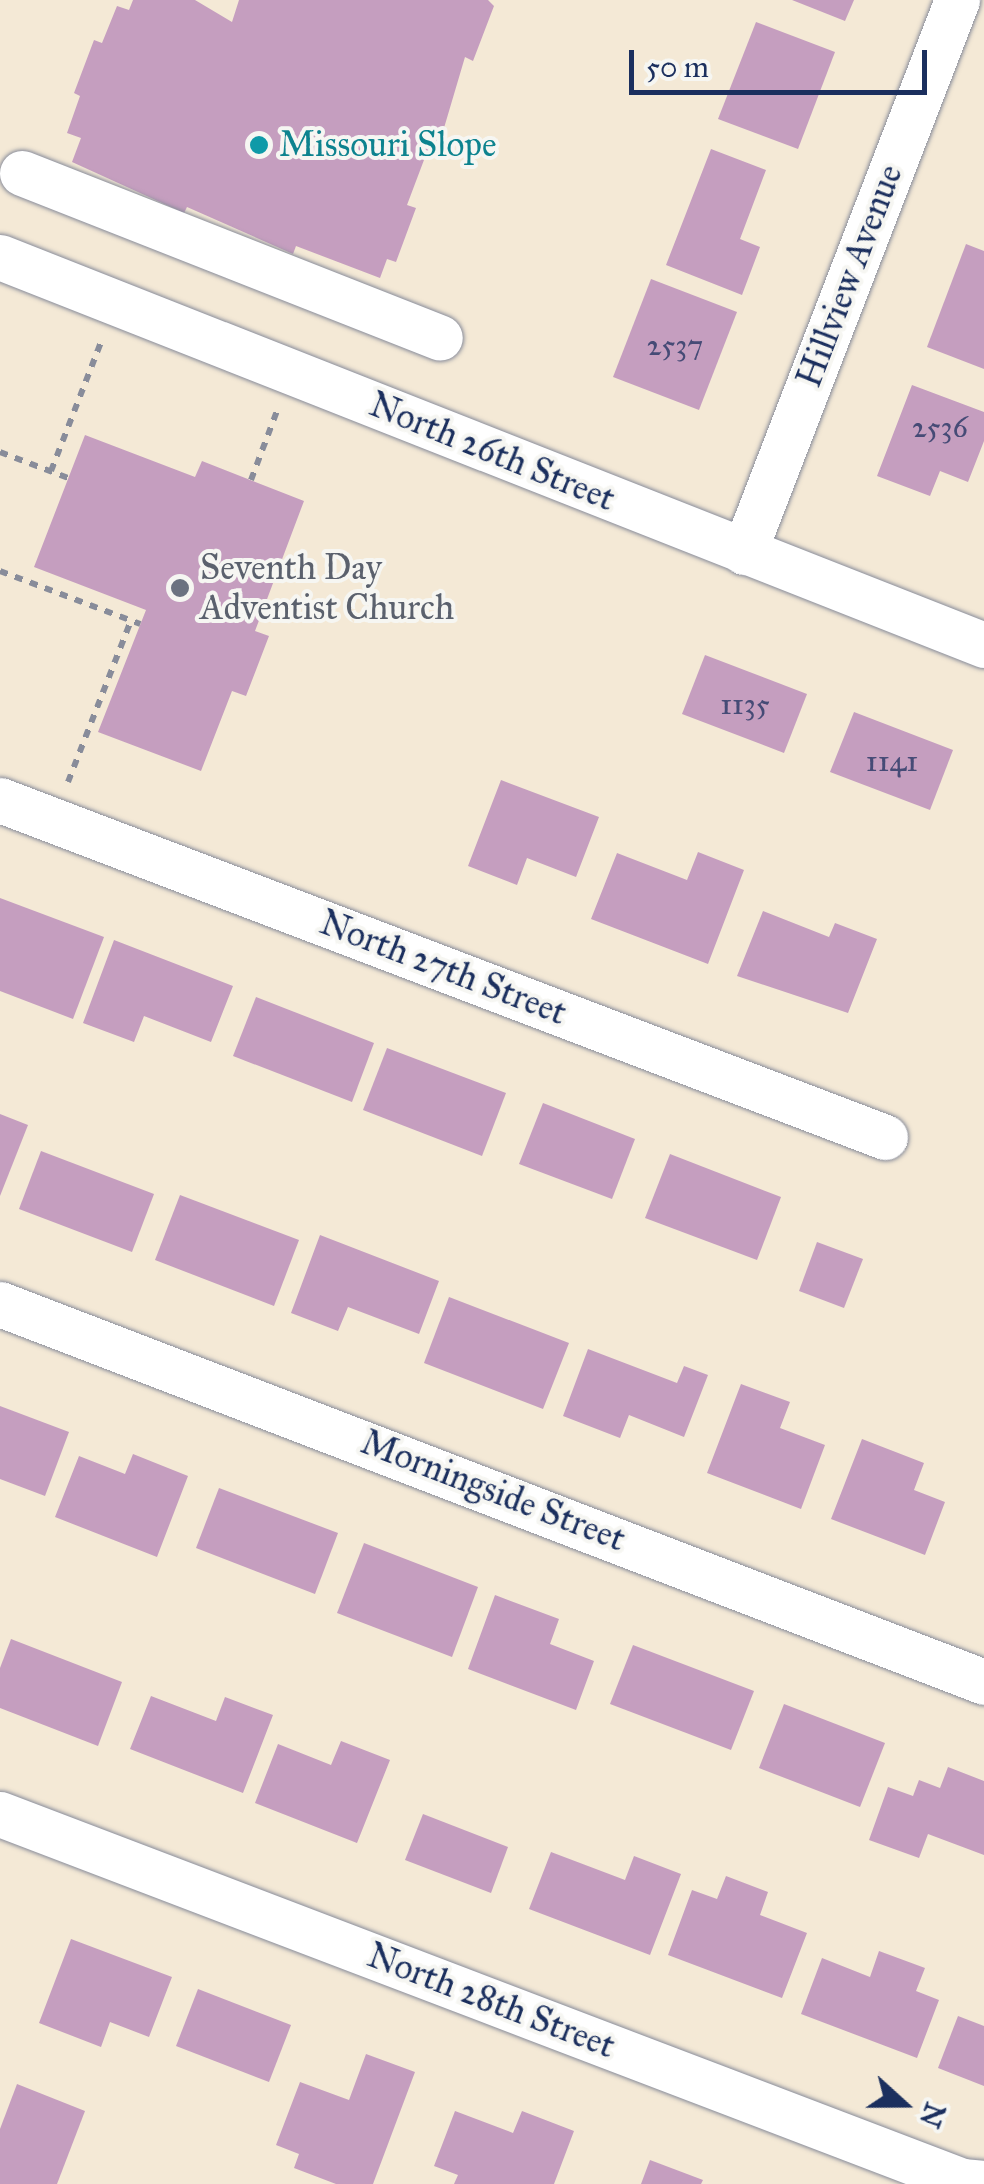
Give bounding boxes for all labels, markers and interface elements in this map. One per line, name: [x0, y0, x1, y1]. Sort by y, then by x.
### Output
scale bar: [634, 30, 932, 92]
text: 50 m: [646, 49, 709, 85]
place label: Missouri Slope: [279, 124, 497, 166]
marker: Missouri Slope: [248, 134, 270, 156]
street label: Hillview Avenue: [788, 159, 912, 393]
house number: 2537: [647, 327, 703, 363]
street label: North 26th Street: [363, 384, 621, 520]
house number: 2536: [912, 409, 968, 445]
place label: Seventh Day Adventist Church: [200, 547, 454, 629]
marker: Seventh Day Adventist Church: [169, 577, 191, 599]
house number: 1135: [720, 686, 770, 722]
house number: 1141: [866, 743, 918, 779]
street label: North 27th Street: [314, 902, 572, 1034]
street label: Morningside Street: [355, 1421, 631, 1561]
street label: North 28th Street: [361, 1935, 621, 2067]
north arrow: [854, 2054, 954, 2154]
text: N: [912, 2098, 953, 2132]

